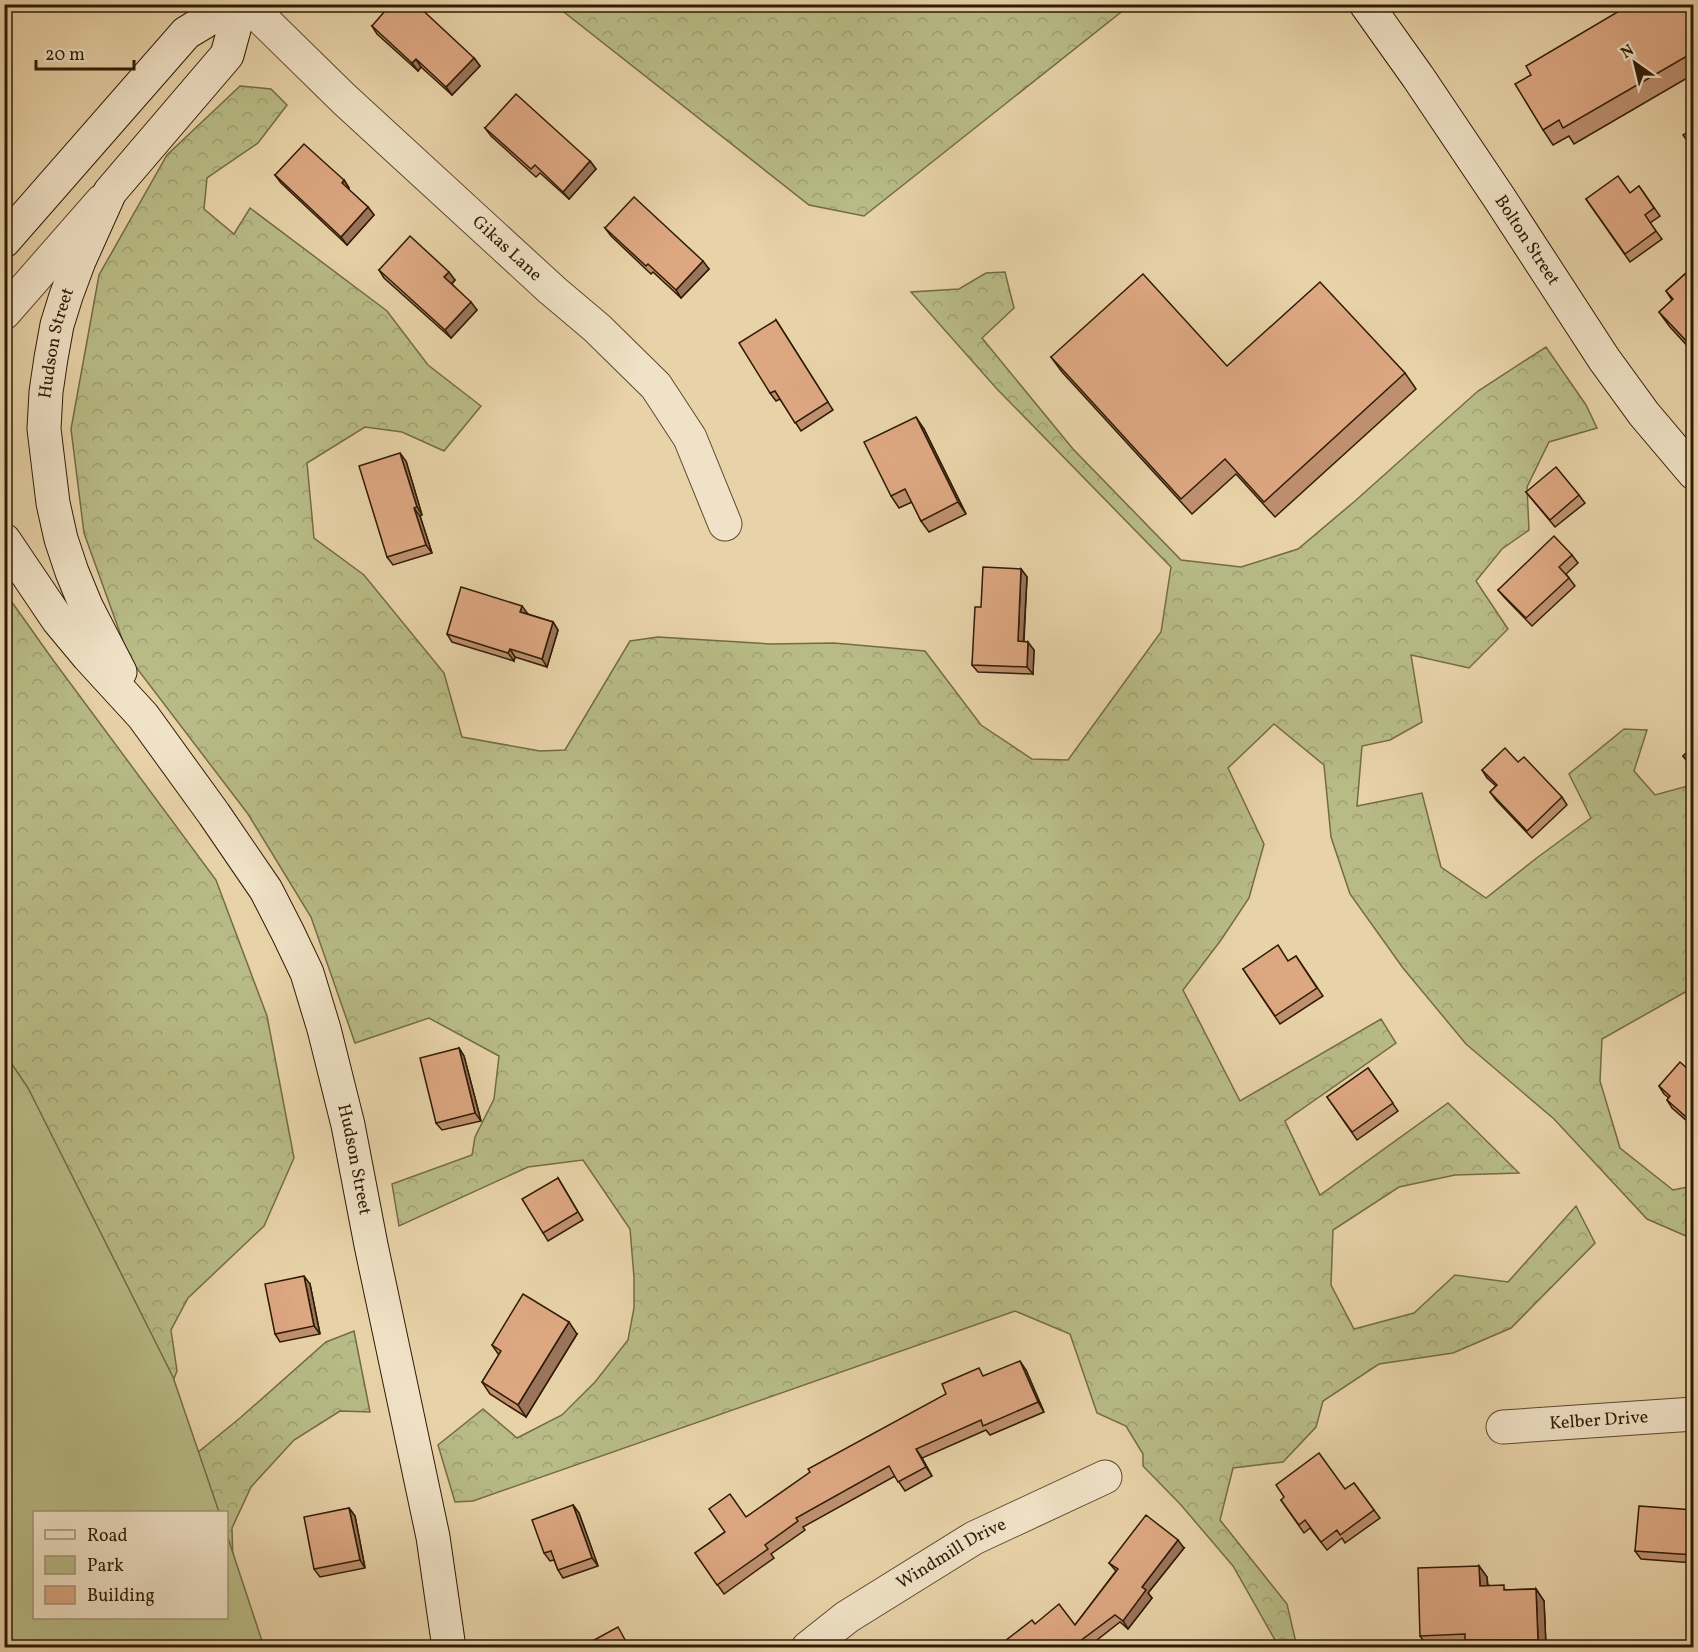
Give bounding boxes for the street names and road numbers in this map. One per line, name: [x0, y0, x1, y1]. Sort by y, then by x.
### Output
street label: Bolton Street: [1488, 190, 1566, 291]
street label: Gikas Lane: [466, 210, 547, 287]
street label: Hudson Street: [33, 284, 80, 400]
street label: Hudson Street: [331, 1101, 377, 1217]
street label: Kelber Drive: [1549, 1405, 1649, 1436]
street label: Windmill Drive: [892, 1512, 1010, 1596]

